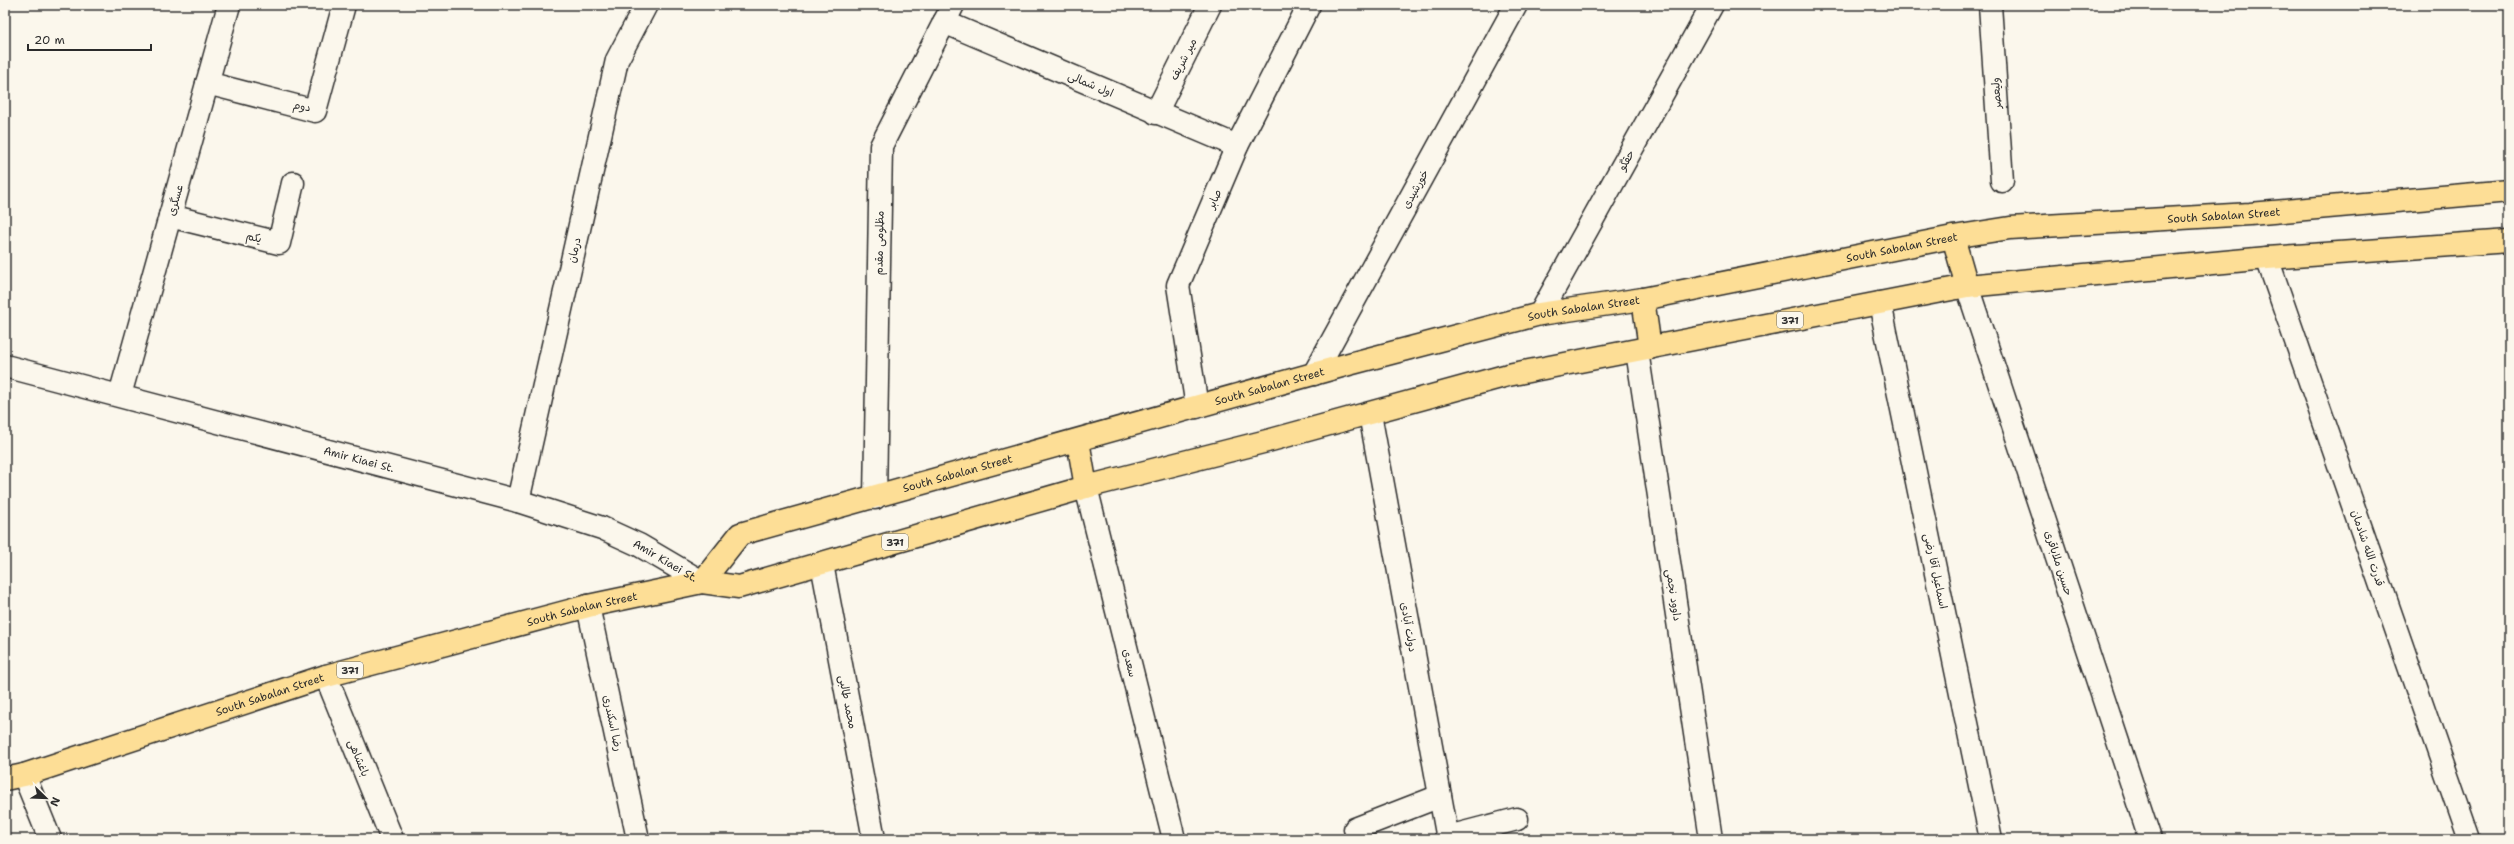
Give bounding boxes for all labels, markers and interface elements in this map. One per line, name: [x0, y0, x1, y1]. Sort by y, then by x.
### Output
scale bar: [28, 26, 151, 52]
text: 20 m: [34, 32, 65, 48]
street label: میر شریف: [1167, 36, 1200, 83]
street label: اول شمالی: [1066, 68, 1116, 101]
street label: ولیعصر: [1988, 77, 2005, 110]
street label: دوم: [292, 97, 312, 117]
street label: حقگو: [1614, 147, 1638, 174]
street label: خورشیدی: [1399, 167, 1432, 211]
street label: عسگری: [164, 183, 187, 218]
street label: صابر: [1203, 187, 1225, 212]
street label: South Sabalan Street: [2167, 204, 2281, 227]
street label: مظلومی مقدم: [871, 211, 889, 275]
street label: یکم: [244, 228, 263, 248]
street label: South Sabalan Street: [1845, 229, 1959, 266]
street label: درمان: [564, 236, 585, 264]
street label: South Sabalan Street: [1526, 293, 1641, 325]
road number: 371: [1777, 312, 1803, 328]
street label: South Sabalan Street: [1213, 364, 1326, 409]
street label: Amir Kiaei St.: [322, 443, 396, 476]
street label: South Sabalan Street: [901, 451, 1014, 496]
street label: قدرت الله شادمان: [2347, 508, 2388, 588]
street label: حسین ملاباقری: [2041, 529, 2076, 598]
street label: اسماعیل آقا رضی: [1920, 532, 1951, 610]
road number: 371: [882, 534, 908, 550]
street label: Amir Kiaei St.: [631, 536, 700, 586]
street label: داوود نجمی: [1662, 568, 1685, 622]
street label: South Sabalan Street: [525, 589, 639, 630]
street label: دولت آبادی: [1397, 601, 1420, 653]
street label: سعدی: [1119, 647, 1140, 679]
road number: 371: [337, 662, 363, 678]
street label: South Sabalan Street: [214, 670, 326, 720]
street label: محمد طالبی: [835, 674, 860, 730]
street label: رضا اسکندری: [599, 694, 626, 753]
street label: باغشاهی: [344, 737, 373, 779]
north arrow: [26, 778, 66, 818]
text: N: [46, 795, 63, 809]

